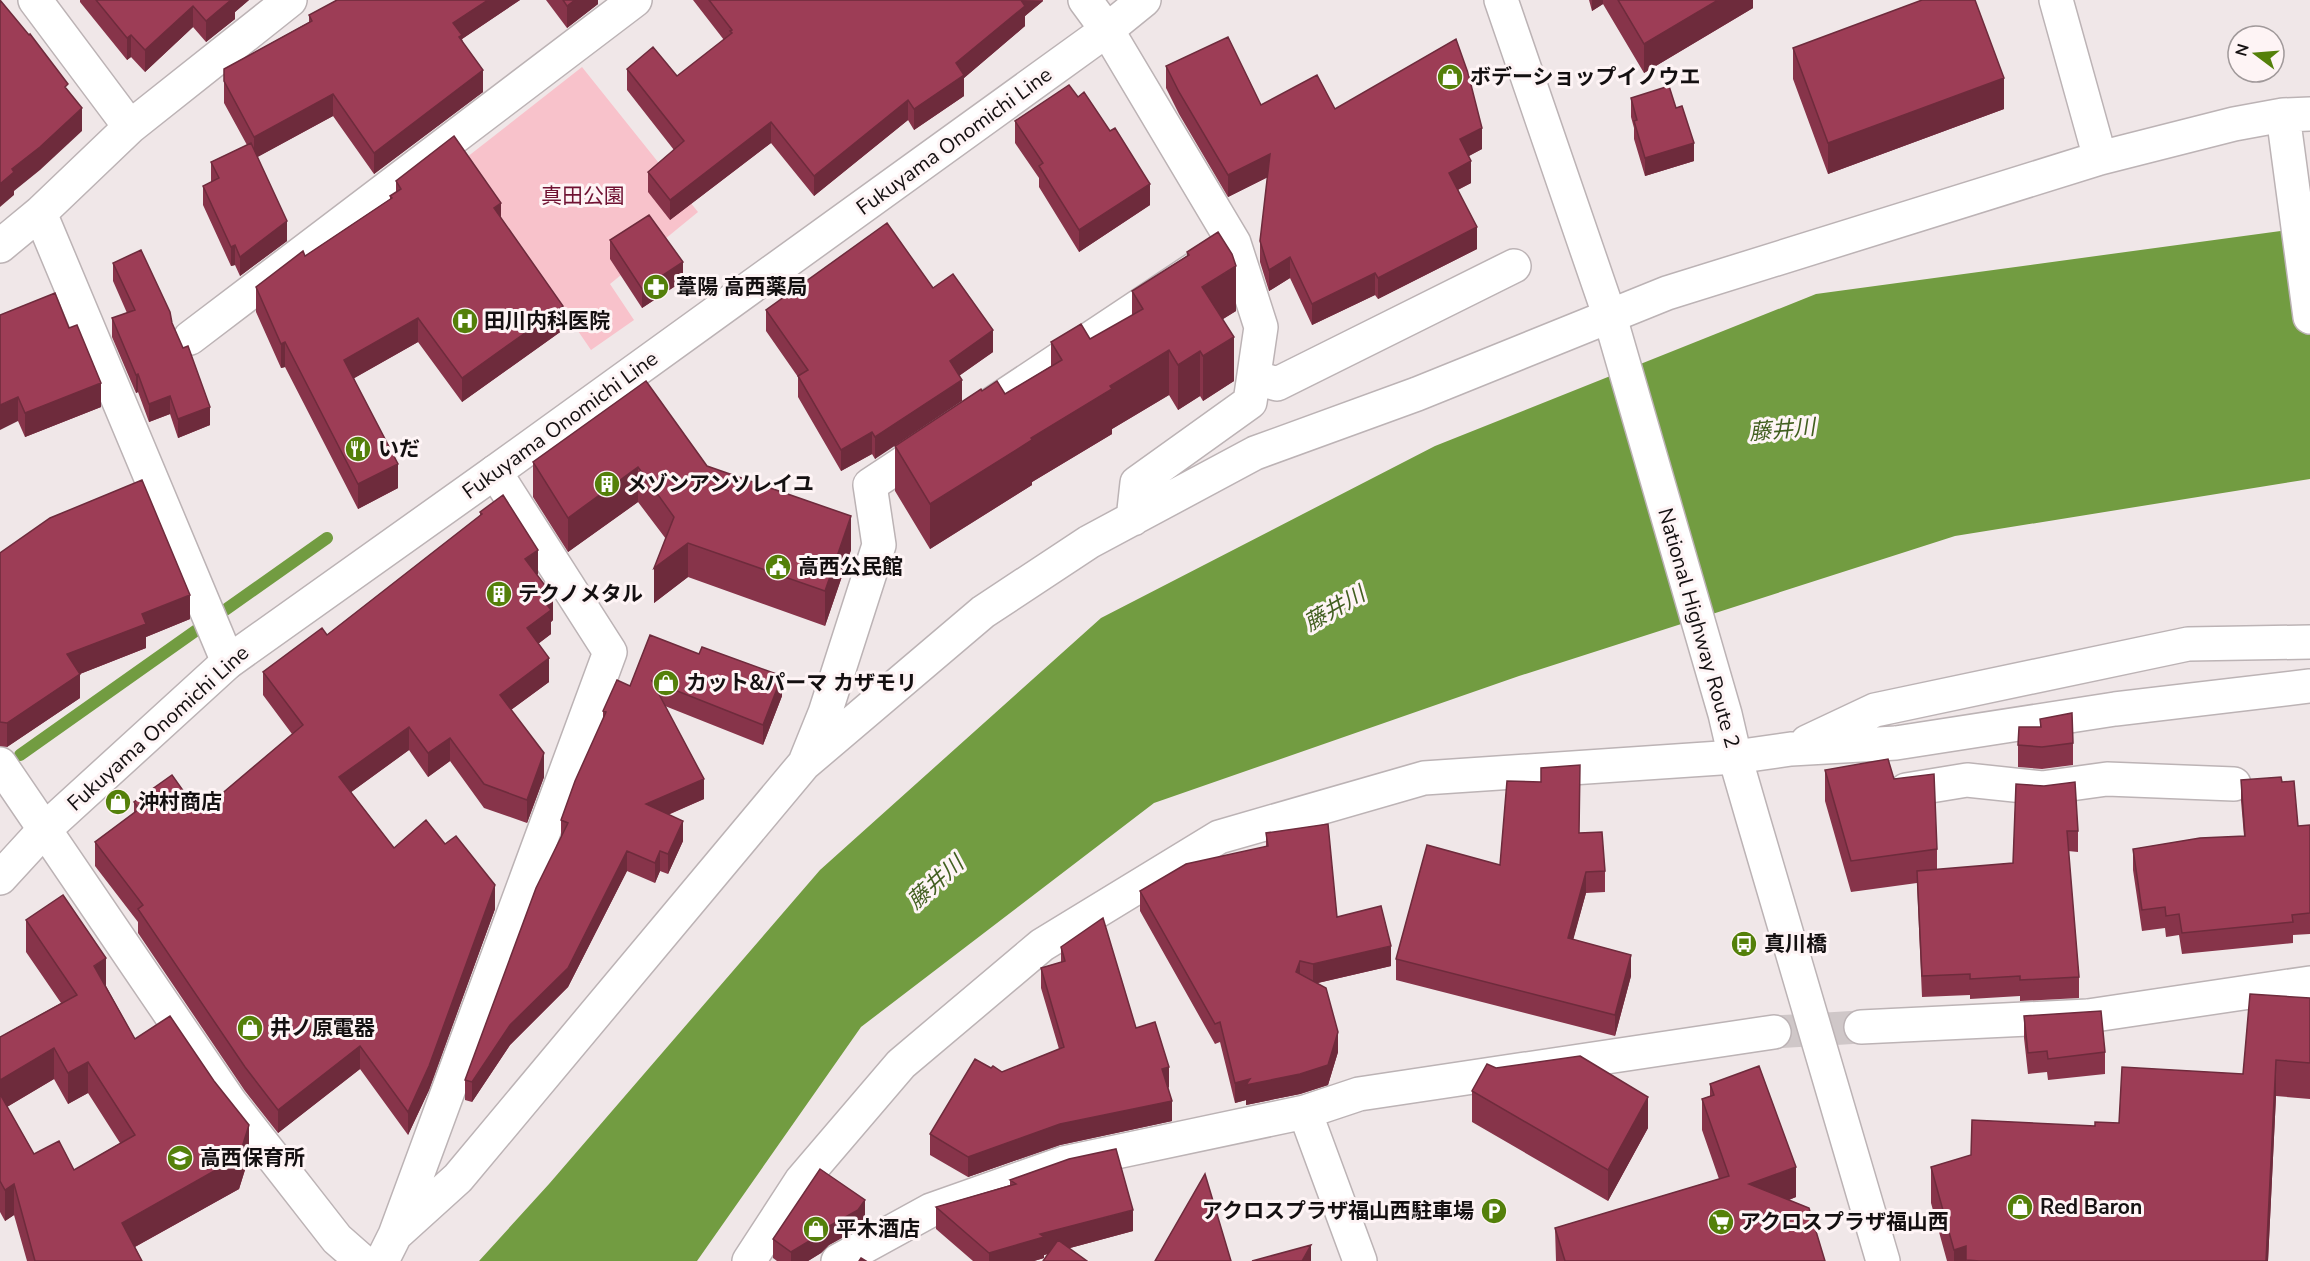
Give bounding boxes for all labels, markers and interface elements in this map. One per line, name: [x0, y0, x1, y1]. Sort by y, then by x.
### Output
north arrow: [2226, 24, 2286, 84]
text: N: [2230, 41, 2255, 59]
street label: Fukuyama Onomichi Line: [851, 60, 1057, 222]
shop icon: ボデーショップイノウエ: [1435, 62, 1465, 92]
place label: ボデーショップイノウエ: [1470, 63, 1701, 91]
park label: 真田公園: [541, 182, 625, 210]
pharmacy icon: 葦陽 高西薬局: [641, 272, 671, 302]
place label: 葦陽 高西薬局: [676, 273, 808, 301]
hospital icon: 田川内科医院: [450, 306, 480, 336]
place label: 田川内科医院: [484, 307, 610, 335]
street label: Fukuyama Onomichi Line: [457, 344, 663, 506]
water label: 藤井川: [1748, 412, 1818, 448]
restaurant icon: いだ: [343, 434, 373, 464]
place label: いだ: [378, 435, 420, 463]
building icon: メゾンアンソレイユ: [592, 469, 622, 499]
place label: メゾンアンソレイユ: [626, 470, 814, 498]
street label: National Highway Route 2: [1651, 505, 1747, 751]
public building icon: 高西公民館: [763, 552, 793, 582]
place label: 高西公民館: [798, 553, 903, 581]
water label: 藤井川: [1298, 578, 1372, 638]
building icon: テクノメタル: [484, 579, 514, 609]
place label: テクノメタル: [518, 580, 643, 608]
street label: Fukuyama Onomichi Line: [61, 639, 255, 817]
shop icon: カット&パーマ カザモリ: [651, 668, 681, 698]
place label: カット&パーマ カザモリ: [686, 669, 917, 697]
shop icon: 沖村商店: [103, 787, 133, 817]
place label: 沖村商店: [138, 788, 222, 816]
water label: 藤井川: [901, 848, 972, 916]
bus stop icon: 真川橋: [1729, 929, 1759, 959]
place label: 真川橋: [1764, 930, 1827, 958]
shop icon: 井ノ原電器: [235, 1013, 265, 1043]
place label: 井ノ原電器: [270, 1014, 375, 1042]
school or university icon: 高西保育所: [165, 1143, 195, 1173]
place label: 高西保育所: [200, 1144, 305, 1172]
shop icon: Red Baron: [2005, 1192, 2035, 1222]
place label: Red Baron: [2040, 1193, 2142, 1221]
parking icon: アクロスプラザ福山西駐車場: [1479, 1196, 1509, 1226]
place label: アクロスプラザ福山西駐車場: [1202, 1197, 1474, 1225]
supermarket icon: アクロスプラザ福山西: [1706, 1207, 1736, 1237]
place label: アクロスプラザ福山西: [1740, 1208, 1949, 1236]
shop icon: 平木酒店: [801, 1214, 831, 1244]
place label: 平木酒店: [836, 1215, 920, 1243]

